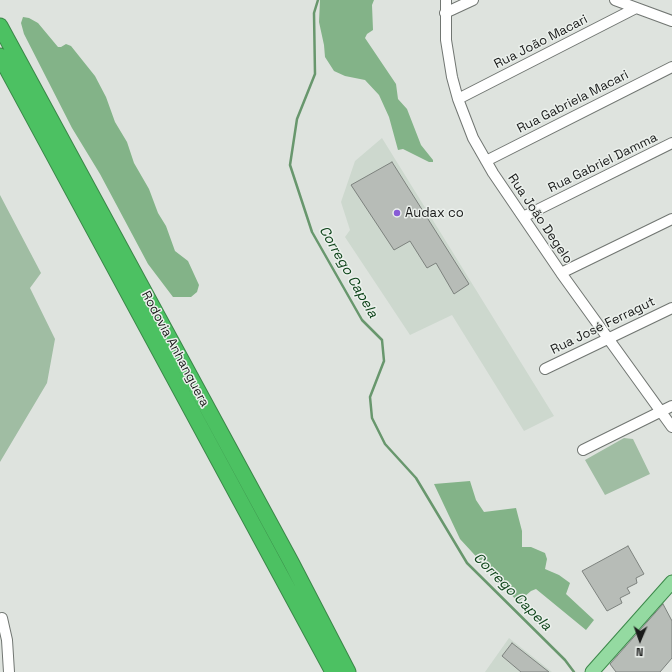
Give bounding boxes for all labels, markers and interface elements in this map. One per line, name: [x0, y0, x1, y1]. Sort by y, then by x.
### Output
street label: Rua João Macari: [492, 12, 590, 72]
street label: Rua Gabriela Macari: [515, 67, 631, 137]
street label: Rua Gabriel Damma: [546, 130, 660, 196]
street label: Rua João Degelo: [504, 171, 576, 267]
place label: Audax co: [405, 205, 464, 221]
marker: Audax co: [392, 208, 402, 218]
water label: Corrego Capela: [315, 223, 381, 321]
street label: Rodovia Anhanguera: [138, 288, 212, 410]
street label: Rua José Ferragut: [548, 294, 658, 358]
water label: Corrego Capela: [470, 550, 554, 634]
north arrow: [620, 620, 660, 660]
text: N: [636, 645, 644, 659]

